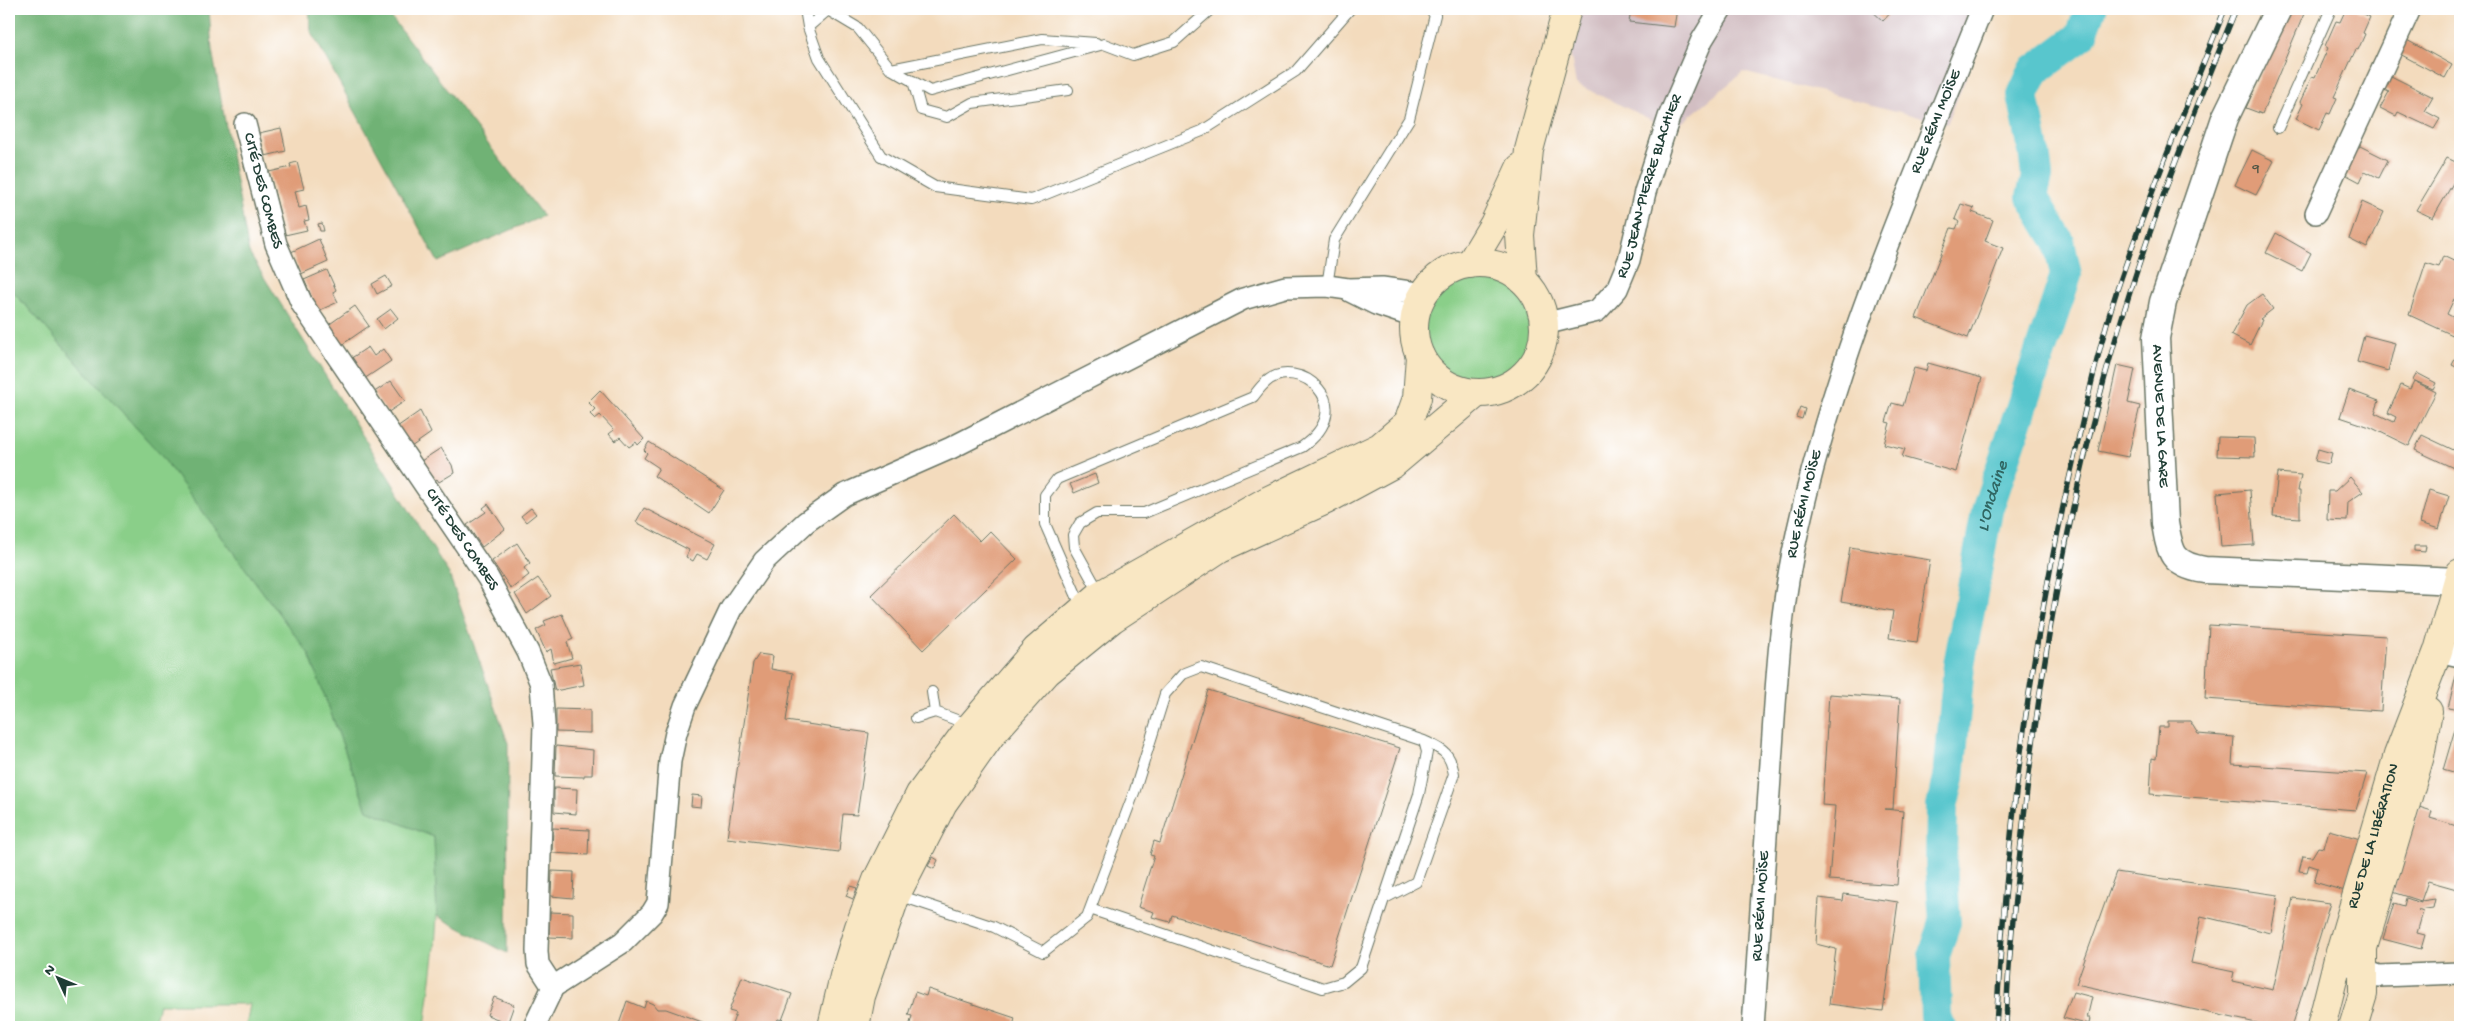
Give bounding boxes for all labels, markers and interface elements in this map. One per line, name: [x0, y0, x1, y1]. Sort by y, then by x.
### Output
street label: RUE RÉMI MOÏSE: [1907, 66, 1966, 177]
street label: RUE JEAN-PIERRE BLACHIER: [1613, 91, 1687, 282]
street label: CITÉ DES COMBES: [238, 131, 287, 253]
house number: 9: [2251, 161, 2260, 178]
street label: AVENUE DE LA GARE: [2147, 344, 2173, 489]
street label: RUE RÉMI MOÏSE: [1783, 447, 1827, 560]
water label: L'Ondaine: [1973, 458, 2014, 533]
street label: CITÉ DES COMBES: [421, 485, 503, 594]
street label: RUE DE LA LIBÉRATION: [2344, 761, 2404, 911]
street label: RUE RÉMI MOÏSE: [1748, 849, 1775, 962]
north arrow: [32, 954, 82, 1004]
text: N: [41, 962, 60, 980]

